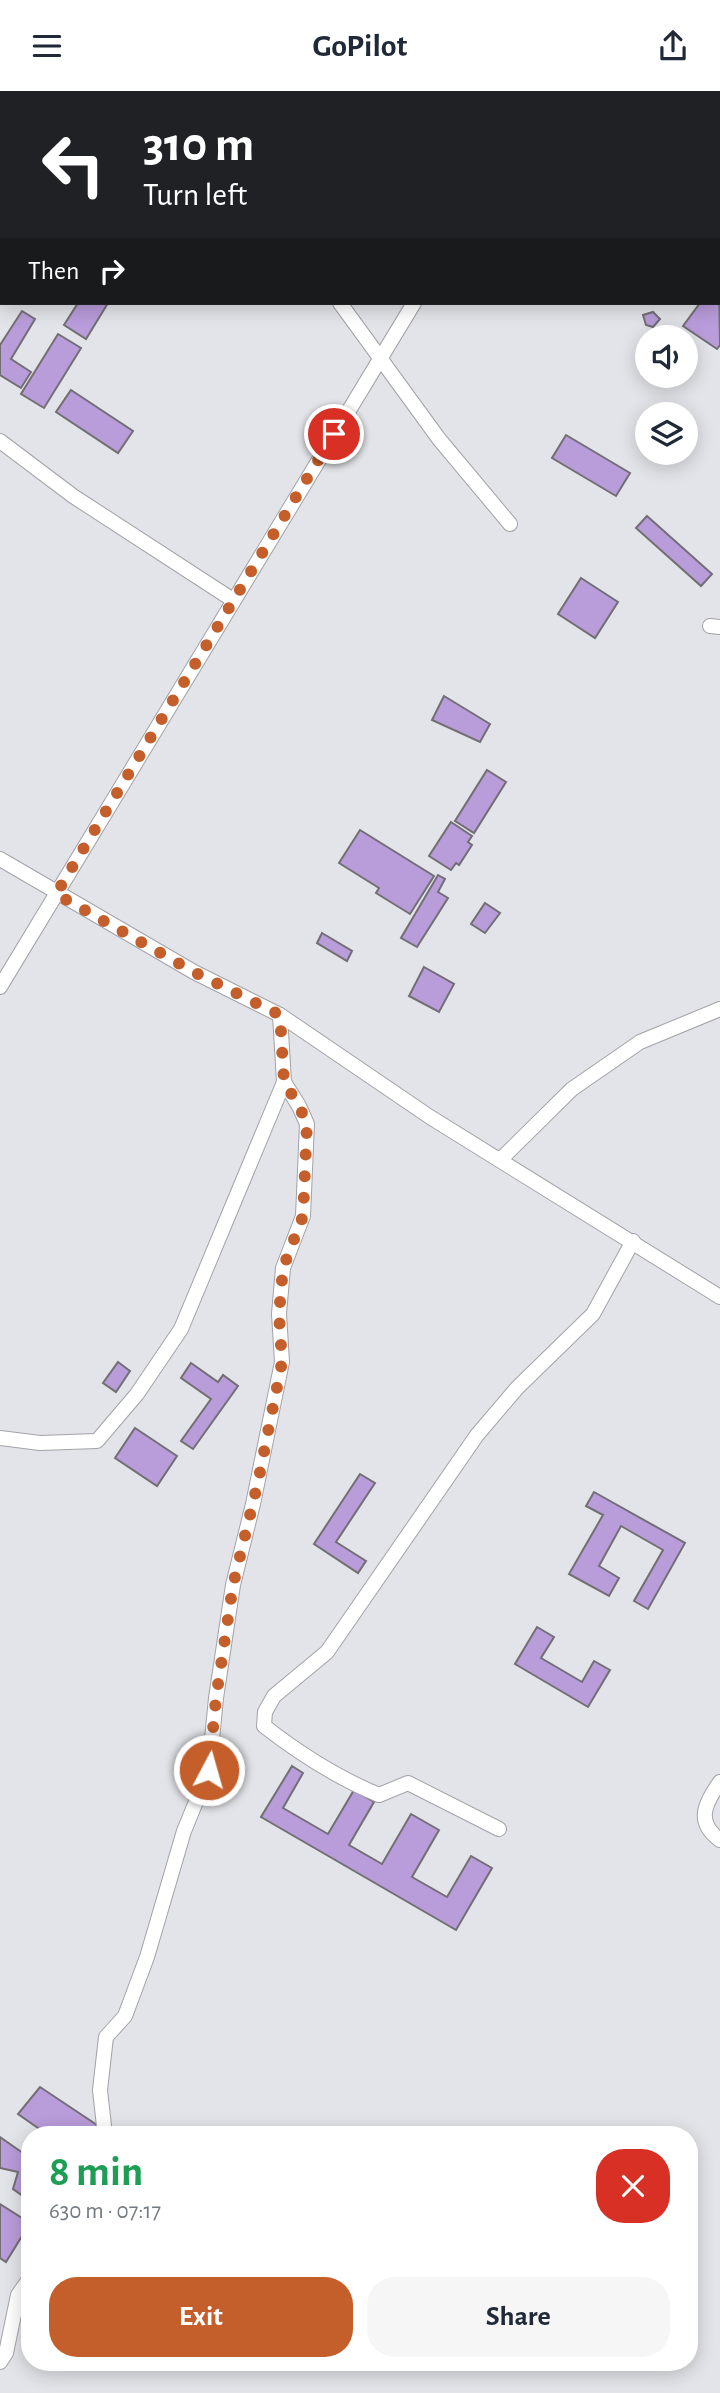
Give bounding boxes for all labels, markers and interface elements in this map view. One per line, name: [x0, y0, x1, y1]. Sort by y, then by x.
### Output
icon: menu: [28, 27, 66, 65]
icon: share: [654, 27, 692, 65]
text: GoPilot: [313, 30, 407, 62]
icon: left: [28, 119, 119, 210]
text: 310 m: [143, 121, 254, 170]
text: Turn left: [143, 179, 247, 211]
icon: right: [93, 252, 131, 290]
text: Then: [28, 258, 79, 284]
map controls: [635, 325, 698, 465]
button: sound: [635, 325, 698, 388]
button: layers: [635, 402, 698, 465]
pin: [304, 404, 364, 464]
icon: arrive: [315, 415, 353, 453]
position arrow: [172, 1733, 246, 1807]
button: close: [596, 2149, 670, 2223]
text: 8 min: [49, 2151, 143, 2193]
text: 630 m · 07:17: [49, 2200, 161, 2223]
button: Exit: [49, 2277, 353, 2357]
button: Share: [367, 2277, 670, 2357]

